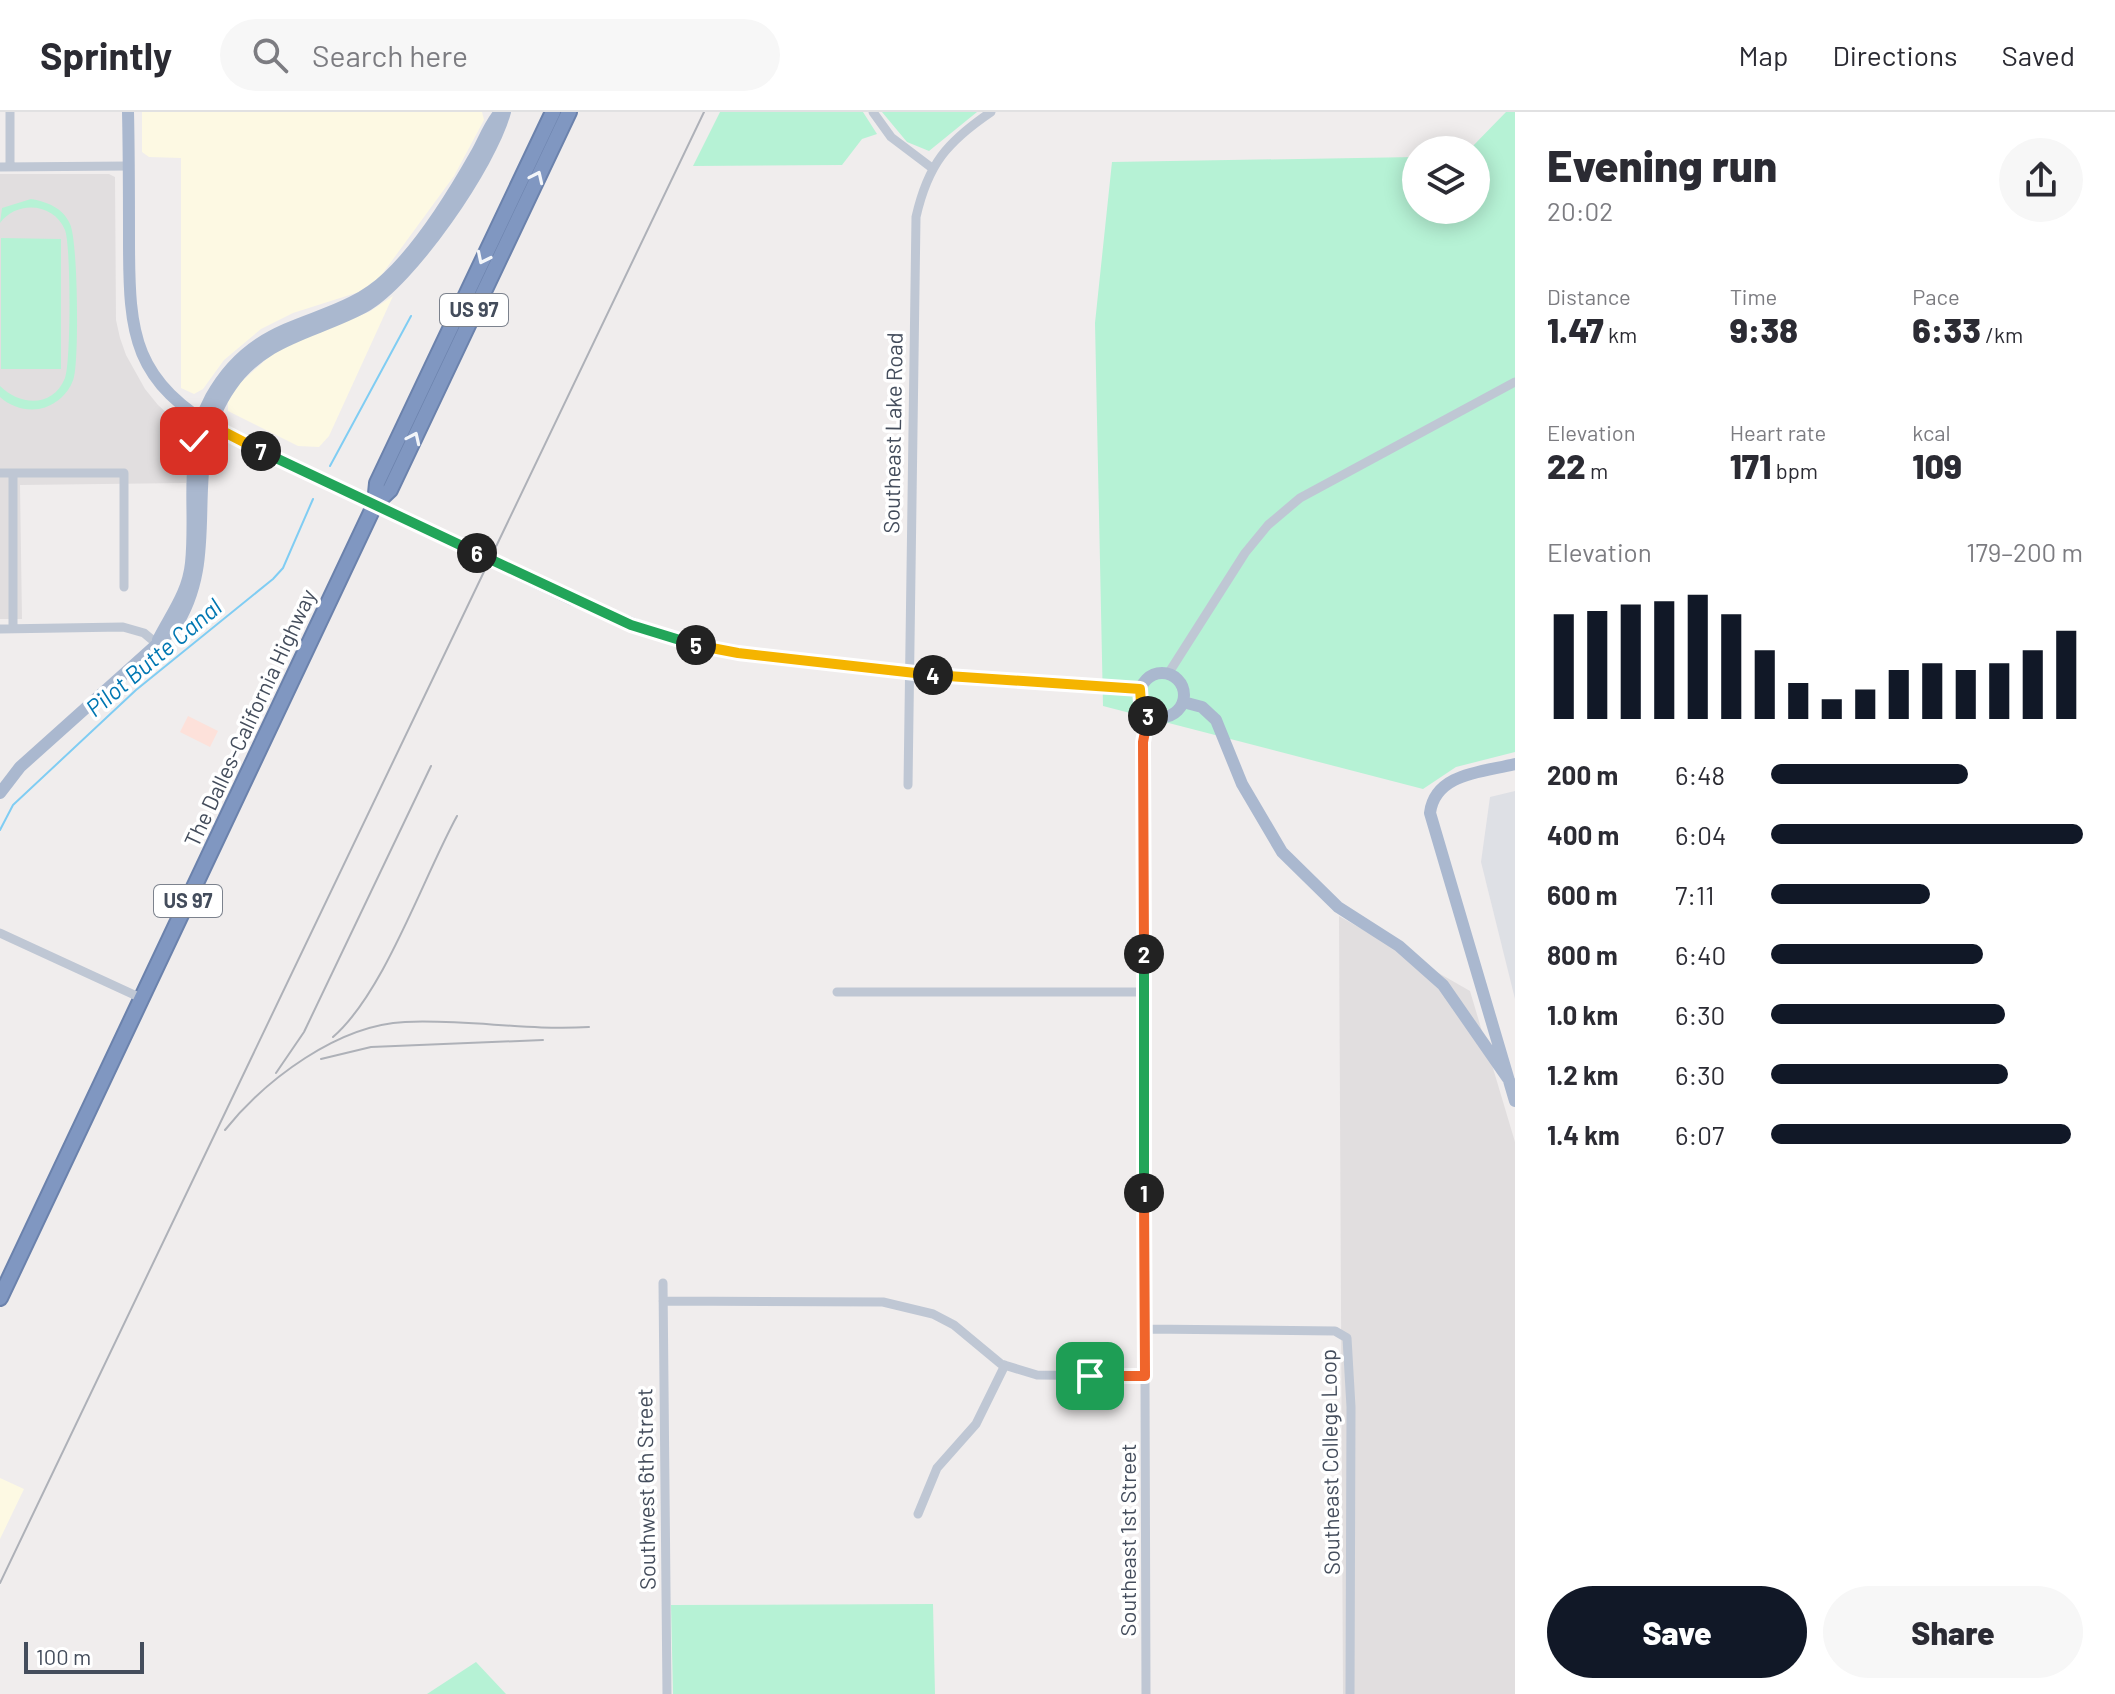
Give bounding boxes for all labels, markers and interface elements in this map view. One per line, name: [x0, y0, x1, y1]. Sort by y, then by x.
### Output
search box: [220, 19, 780, 91]
text: Sprintly: [40, 32, 172, 78]
icon: search: [248, 33, 292, 77]
text: Search here: [312, 37, 468, 73]
text: Map: [1739, 38, 1788, 72]
text: Directions: [1832, 38, 1958, 72]
text: Saved: [2002, 38, 2075, 72]
map controls: [1402, 136, 1490, 224]
button: layers: [1402, 136, 1490, 224]
text: Evening run: [1547, 138, 1777, 191]
button: share: [1999, 138, 2083, 222]
one-way arrow: [527, 171, 543, 186]
text: 20:02: [1547, 195, 1613, 226]
one-way arrow: [477, 250, 493, 264]
text: Distance: [1547, 283, 1631, 309]
text: Time: [1730, 283, 1777, 309]
text: Pace: [1912, 283, 1960, 309]
road number: US 97: [440, 294, 508, 326]
text: 1.47: [1547, 309, 1604, 350]
text: 9:38: [1730, 309, 1798, 350]
text: 6:33: [1912, 309, 1981, 350]
text: km: [1604, 321, 1637, 347]
text: /km: [1981, 321, 2023, 347]
street label: Southeast Lake Road: [877, 332, 907, 534]
pin: [160, 407, 228, 475]
icon: check: [172, 419, 216, 463]
text: Elevation: [1547, 419, 1636, 445]
text: Heart rate: [1730, 419, 1826, 445]
text: kcal: [1912, 419, 1951, 445]
pin: 7: [241, 431, 281, 471]
one-way arrow: [404, 431, 420, 446]
text: 7: [256, 438, 266, 464]
text: 22: [1547, 445, 1586, 486]
text: 171: [1730, 445, 1771, 486]
text: 109: [1912, 445, 1962, 486]
text: m: [1586, 457, 1608, 483]
text: bpm: [1771, 457, 1818, 483]
pin: 6: [457, 533, 497, 573]
text: Elevation: [1547, 536, 1652, 567]
text: 179–200 m: [1966, 536, 2083, 567]
text: 6: [471, 540, 483, 566]
street label: The Dalles-California Highway: [178, 585, 320, 851]
water label: Pilot Butte Canal: [79, 591, 227, 722]
pin: 5: [676, 625, 716, 665]
text: 5: [690, 632, 702, 658]
pin: 4: [913, 655, 953, 695]
text: 4: [926, 662, 940, 688]
pin: 3: [1128, 696, 1168, 736]
text: 3: [1142, 703, 1154, 729]
text: 200 m: [1547, 759, 1618, 790]
text: 6:48: [1675, 759, 1725, 790]
text: 400 m: [1547, 819, 1619, 850]
text: 6:04: [1675, 819, 1726, 850]
text: 600 m: [1547, 879, 1618, 910]
text: 7:11: [1675, 879, 1714, 910]
road number: US 97: [154, 885, 222, 917]
pin: 2: [1124, 934, 1164, 974]
text: 800 m: [1547, 939, 1618, 970]
text: 6:40: [1675, 939, 1726, 970]
text: 2: [1138, 941, 1150, 967]
text: 1.0 km: [1547, 999, 1618, 1030]
text: 6:30: [1675, 999, 1725, 1030]
text: 1.2 km: [1547, 1059, 1619, 1090]
text: 6:30: [1675, 1059, 1725, 1090]
text: 1.4 km: [1547, 1119, 1620, 1150]
text: 6:07: [1675, 1119, 1724, 1150]
pin: 1: [1124, 1173, 1164, 1213]
text: 1: [1140, 1180, 1148, 1206]
pin: [1056, 1342, 1124, 1410]
street label: Southeast College Loop: [1314, 1349, 1344, 1575]
icon: arrive: [1068, 1354, 1112, 1398]
street label: Southwest 6th Street: [630, 1388, 660, 1590]
street label: Southeast 1st Street: [1114, 1444, 1140, 1636]
button: Save: [1547, 1586, 1807, 1678]
button: Share: [1823, 1586, 2083, 1678]
scale bar: [24, 1638, 144, 1674]
text: 100 m: [36, 1643, 91, 1669]

